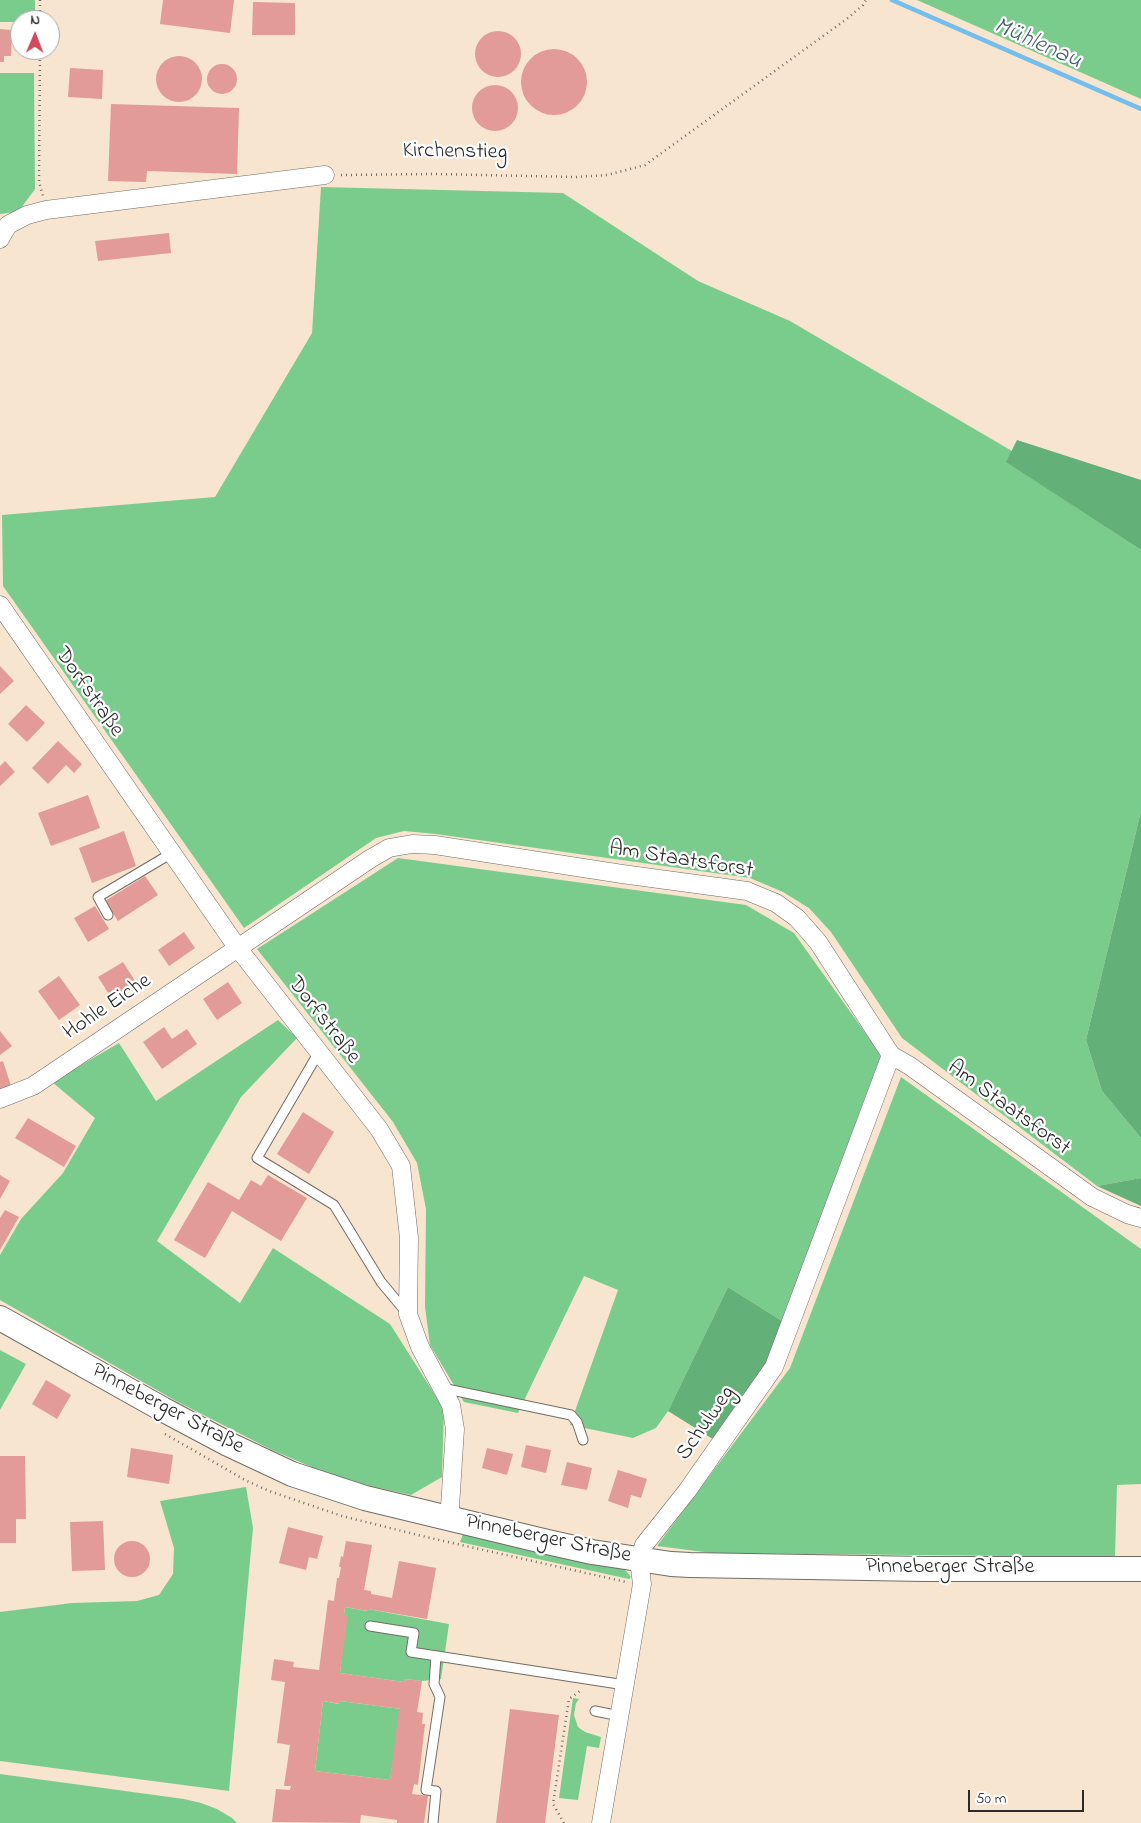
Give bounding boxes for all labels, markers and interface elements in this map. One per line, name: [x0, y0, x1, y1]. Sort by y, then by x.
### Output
north arrow: [10, 10, 60, 60]
text: N: [30, 10, 40, 31]
water label: Mühlenau: [989, 13, 1085, 77]
street label: Kirchenstieg: [402, 139, 508, 167]
street label: Dorfstraße: [48, 643, 128, 743]
street label: Am Staatsforst: [607, 837, 755, 885]
street label: Hohle Eiche: [59, 969, 157, 1047]
street label: Dorfstraße: [281, 972, 365, 1070]
street label: Am Staatsforst: [941, 1055, 1075, 1163]
street label: Pinneberger Straße: [86, 1359, 248, 1461]
street label: Schulweg: [672, 1382, 742, 1466]
street label: Pinneberger Straße: [463, 1510, 633, 1570]
street label: Pinneberger Straße: [866, 1555, 1034, 1581]
scale bar: [971, 1780, 1087, 1812]
text: 50 m: [976, 1788, 1006, 1810]

